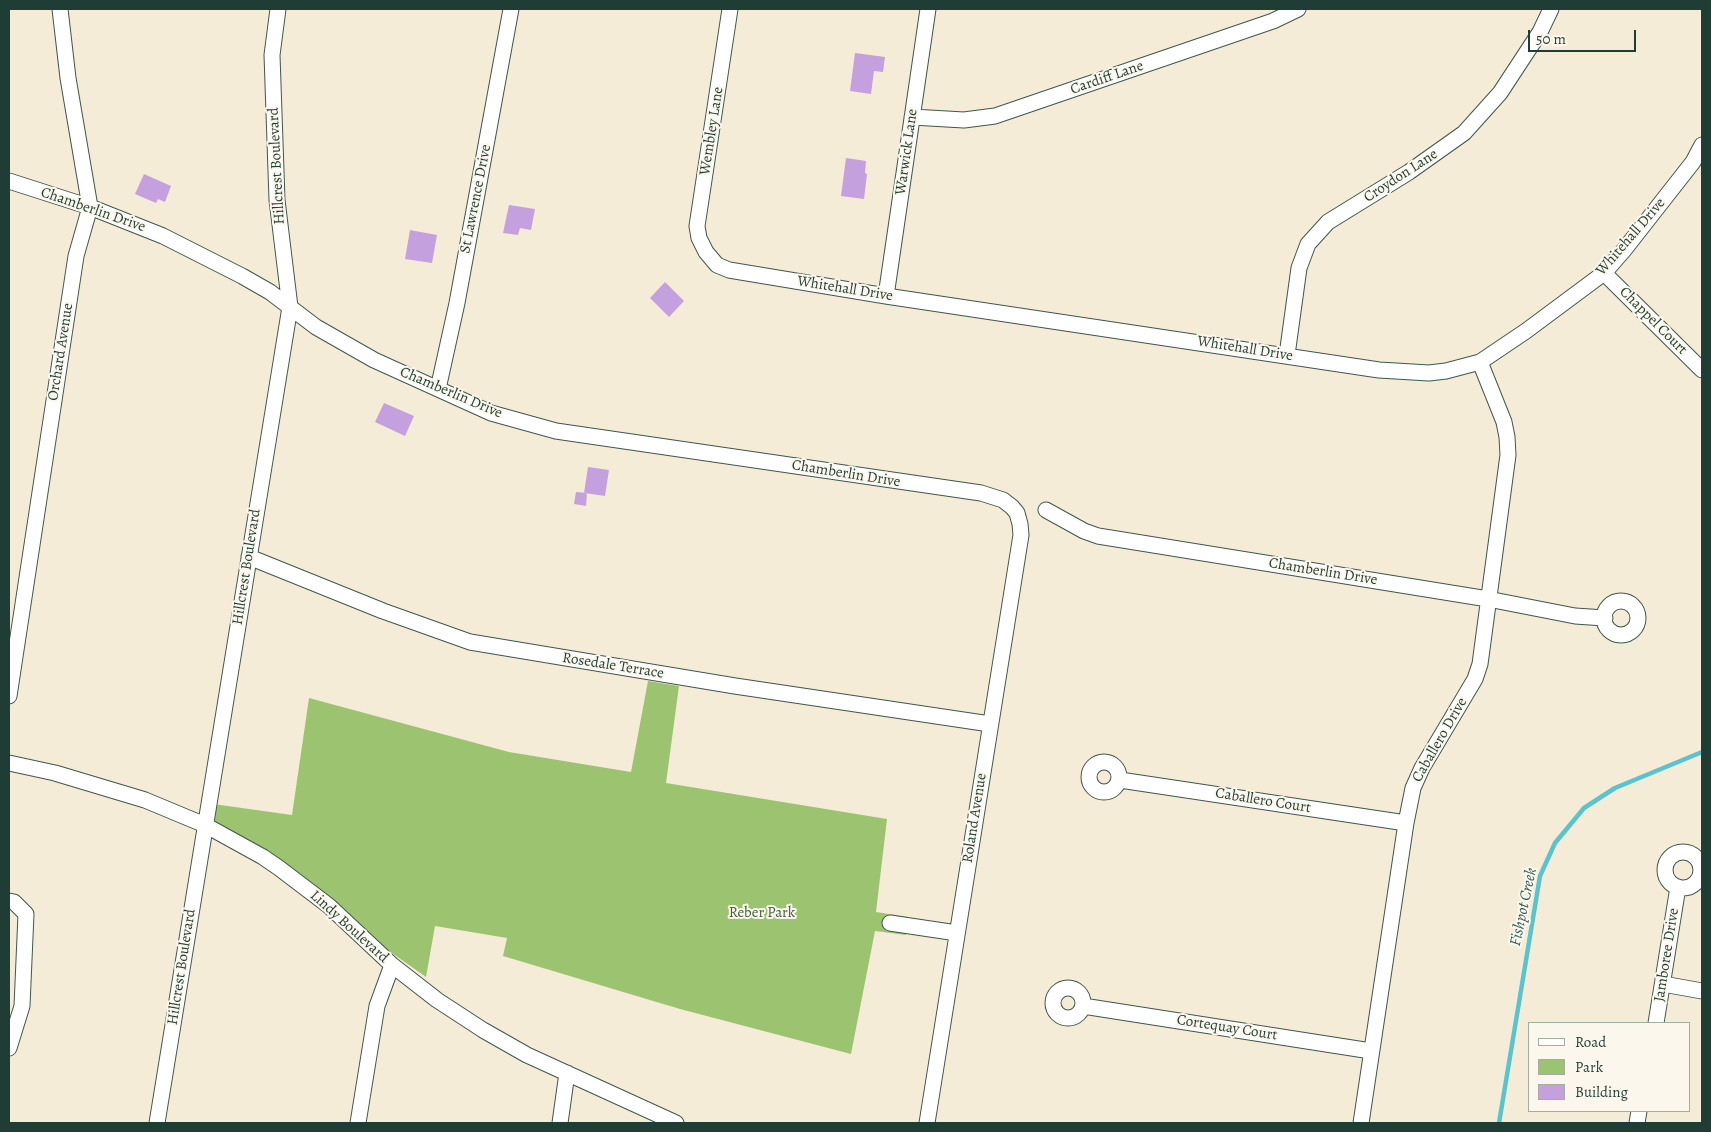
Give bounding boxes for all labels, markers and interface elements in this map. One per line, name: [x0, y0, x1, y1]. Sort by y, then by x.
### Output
scale bar: [1531, 20, 1638, 52]
text: 50 m: [1536, 29, 1566, 49]
street label: Cardiff Lane: [1068, 57, 1146, 99]
street label: Wembley Lane: [696, 86, 728, 176]
street label: Hillcrest Boulevard: [265, 107, 289, 225]
street label: Warwick Lane: [892, 108, 922, 196]
street label: St Lawrence Drive: [457, 143, 495, 255]
street label: Croydon Lane: [1361, 145, 1441, 207]
street label: Chamberlin Drive: [38, 184, 148, 236]
street label: Whitehall Drive: [1592, 195, 1670, 279]
street label: Whitehall Drive: [796, 273, 894, 305]
street label: Chappel Court: [1615, 283, 1691, 359]
street label: Orchard Avenue: [44, 302, 78, 402]
street label: Whitehall Drive: [1196, 333, 1294, 365]
street label: Chamberlin Drive: [397, 363, 505, 423]
street label: Chamberlin Drive: [790, 457, 902, 491]
street label: Hillcrest Boulevard: [229, 508, 265, 626]
street label: Chamberlin Drive: [1267, 555, 1379, 589]
street label: Rosedale Terrace: [561, 649, 665, 683]
street label: Caballero Drive: [1409, 694, 1471, 786]
street label: Roland Avenue: [959, 772, 991, 864]
street label: Caballero Court: [1214, 785, 1312, 817]
water label: Fishpot Creek: [1506, 866, 1542, 948]
street label: Lindy Boulevard: [306, 887, 392, 967]
park label: Reber Park: [729, 904, 795, 922]
street label: Jamboree Drive: [1651, 907, 1683, 1003]
street label: Hillcrest Boulevard: [164, 908, 200, 1026]
street label: Cortequay Court: [1175, 1011, 1279, 1045]
legend: [1528, 1022, 1691, 1112]
text: Road: [1575, 1032, 1606, 1052]
text: Park: [1575, 1057, 1603, 1077]
text: Building: [1575, 1082, 1628, 1102]

